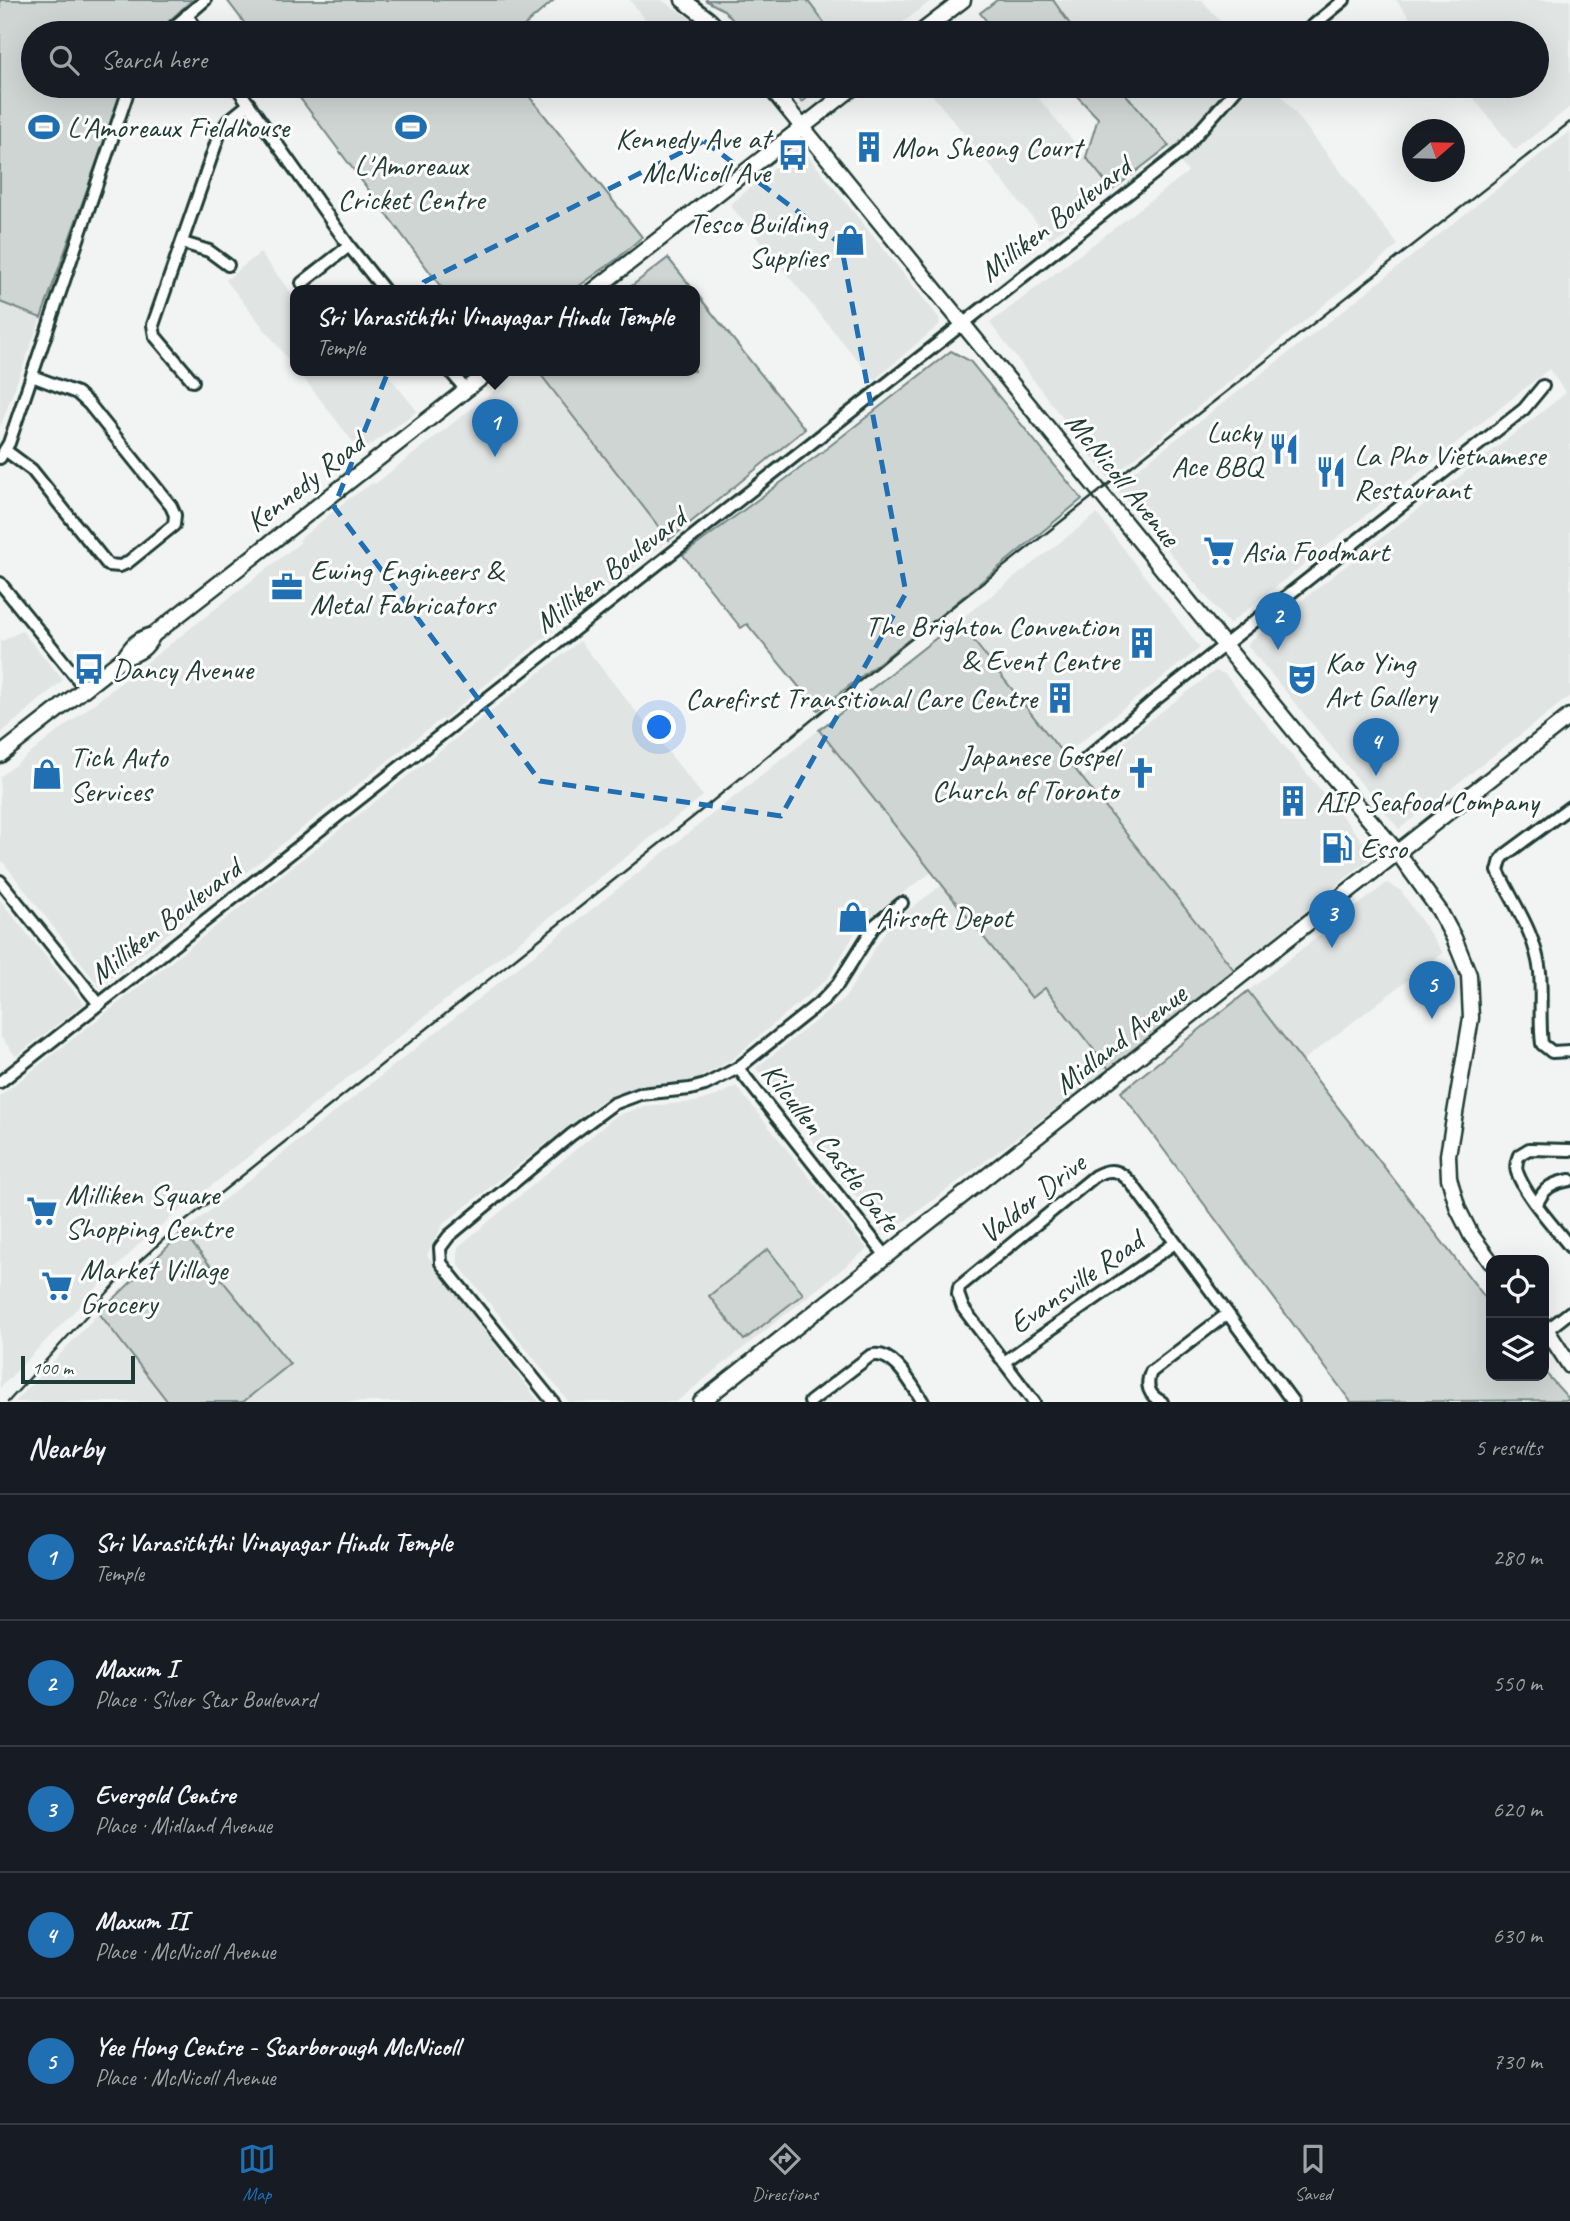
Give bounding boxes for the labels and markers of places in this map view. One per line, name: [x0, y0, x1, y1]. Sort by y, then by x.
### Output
place label: L'Amoreaux Fieldhouse: [67, 108, 291, 146]
sports icon: L'Amoreaux Fieldhouse: [27, 110, 61, 144]
sports icon: L'Amoreaux Cricket Centre: [394, 110, 428, 144]
place label: Kennedy Ave at McNicoll Ave: [615, 119, 774, 191]
place label: Mon Sheong Court: [892, 128, 1086, 166]
building icon: Mon Sheong Court: [852, 130, 886, 164]
bus stop icon: Kennedy Ave at McNicoll Ave: [776, 138, 810, 172]
place label: L'Amoreaux Cricket Centre: [337, 146, 487, 218]
place label: Tesco Building Supplies: [689, 204, 830, 276]
shop icon: Tesco Building Supplies: [833, 223, 867, 257]
pin: 1: [472, 399, 518, 457]
place label: Lucky Ace BBQ: [1171, 413, 1265, 485]
restaurant icon: Lucky Ace BBQ: [1267, 432, 1301, 466]
place label: La Pho Vietnamese Restaurant: [1354, 436, 1547, 508]
restaurant icon: La Pho Vietnamese Restaurant: [1314, 455, 1348, 489]
place label: Asia Foodmart: [1242, 532, 1392, 570]
supermarket icon: Asia Foodmart: [1202, 534, 1236, 568]
place label: Ewing Engineers & Metal Fabricators: [310, 551, 506, 623]
office icon: Ewing Engineers & Metal Fabricators: [270, 570, 304, 604]
pin: 2: [1255, 592, 1301, 650]
place label: The Brighton Convention & Event Centre: [865, 607, 1121, 679]
building icon: The Brighton Convention & Event Centre: [1125, 626, 1159, 660]
place label: Kao Ying Art Gallery: [1325, 643, 1439, 715]
place label: Dancy Avenue: [112, 650, 255, 688]
bus stop icon: Dancy Avenue: [72, 652, 106, 686]
theatre icon: Kao Ying Art Gallery: [1285, 662, 1319, 696]
place label: Carefirst Transitional Care Centre: [685, 679, 1039, 717]
building icon: Carefirst Transitional Care Centre: [1043, 681, 1077, 715]
pin: 4: [1353, 718, 1399, 776]
place label: Japanese Gospel Church of Toronto: [932, 737, 1123, 809]
place label: Tich Auto Services: [70, 738, 169, 810]
church icon: Japanese Gospel Church of Toronto: [1124, 756, 1158, 790]
shop icon: Tich Auto Services: [30, 757, 64, 791]
place label: AIP Seafood Company: [1316, 782, 1541, 820]
building icon: AIP Seafood Company: [1276, 784, 1310, 818]
place label: Esso: [1360, 829, 1408, 867]
fuel station icon: Esso: [1320, 831, 1354, 865]
pin: 3: [1309, 890, 1355, 948]
place label: Airsoft Depot: [876, 898, 1015, 936]
shop icon: Airsoft Depot: [836, 900, 870, 934]
pin: 5: [1409, 961, 1455, 1019]
place label: Milliken Square Shopping Centre: [65, 1175, 235, 1247]
supermarket icon: Milliken Square Shopping Centre: [25, 1194, 59, 1228]
place label: Market Village Grocery: [80, 1250, 230, 1322]
supermarket icon: Market Village Grocery: [40, 1269, 74, 1303]

